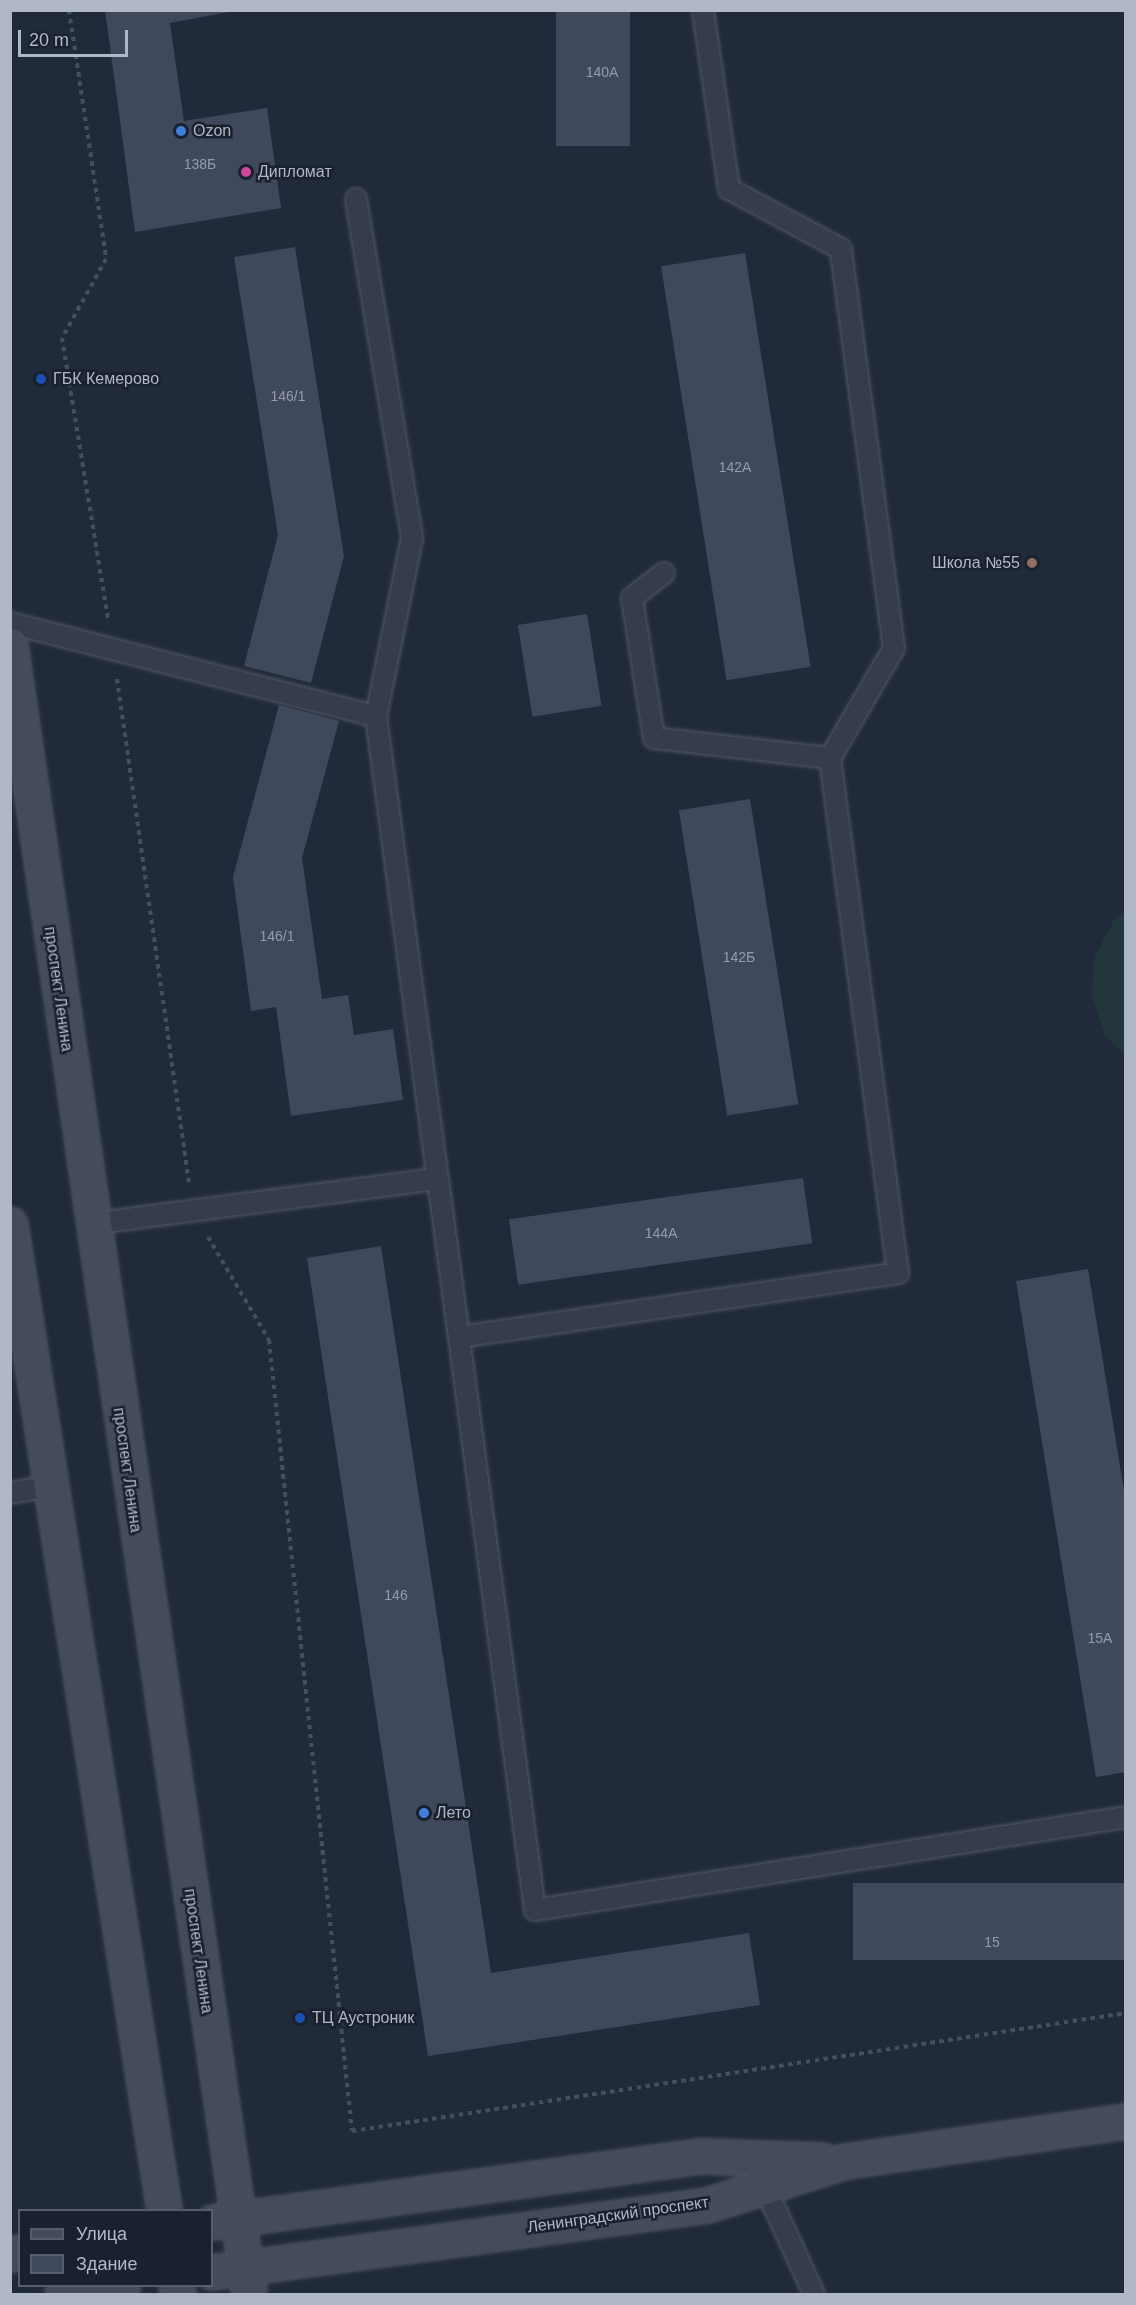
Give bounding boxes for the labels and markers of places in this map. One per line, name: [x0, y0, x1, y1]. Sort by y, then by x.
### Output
place label: Ozon: [193, 121, 231, 141]
marker: Ozon: [174, 124, 188, 138]
place label: Дипломат: [258, 162, 332, 182]
marker: Дипломат: [239, 165, 253, 179]
place label: ГБК Кемерово: [53, 369, 159, 389]
marker: ГБК Кемерово: [34, 372, 48, 386]
place label: Школа №55: [932, 553, 1020, 573]
marker: Школа №55: [1025, 556, 1039, 570]
place label: Лето: [436, 1803, 471, 1823]
marker: Лето: [417, 1806, 431, 1820]
place label: ТЦ Аустроник: [312, 2008, 414, 2028]
marker: ТЦ Аустроник: [293, 2011, 307, 2025]

